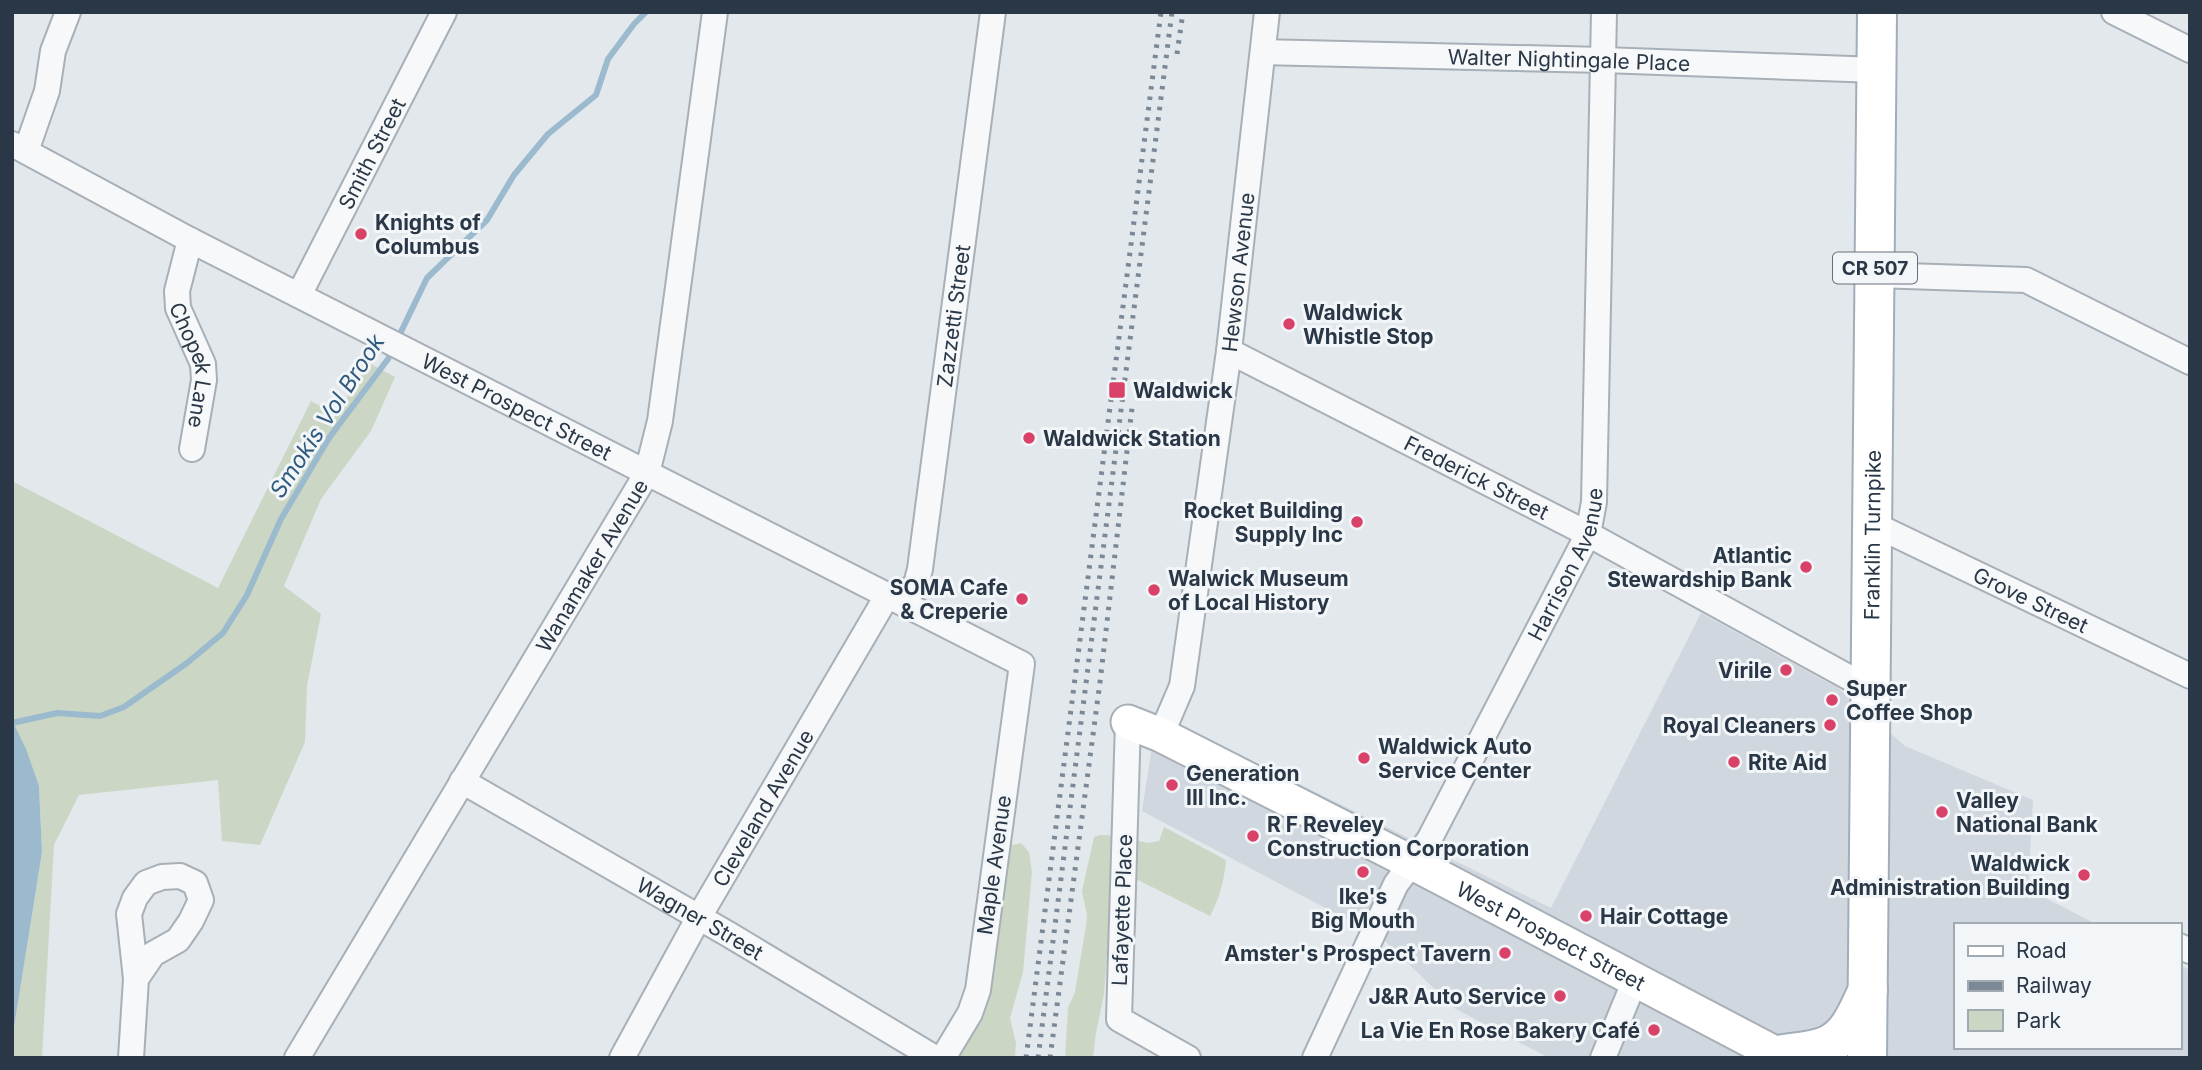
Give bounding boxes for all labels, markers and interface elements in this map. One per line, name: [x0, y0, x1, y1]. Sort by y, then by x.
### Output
street label: Walter Nightingale Place: [1447, 44, 1691, 76]
street label: Smith Street: [333, 94, 410, 213]
street label: Hewson Avenue: [1216, 191, 1259, 353]
place label: Knights of Columbus: [375, 210, 481, 259]
marker: Knights of Columbus: [353, 226, 369, 242]
street label: Zazzetti Street: [931, 243, 975, 389]
road number: CR 507: [1833, 252, 1917, 284]
street label: Chopek Lane: [164, 298, 216, 430]
place label: Waldwick Whistle Stop: [1303, 300, 1434, 349]
marker: Waldwick Whistle Stop: [1281, 316, 1297, 332]
water label: Smokis Vol Brook: [264, 329, 391, 503]
street label: West Prospect Street: [418, 348, 616, 465]
place label: Waldwick: [1133, 378, 1234, 403]
marker: Waldwick: [1107, 380, 1127, 400]
place label: Waldwick Station: [1043, 426, 1221, 451]
marker: Waldwick Station: [1021, 430, 1037, 446]
street label: Frederick Street: [1400, 430, 1553, 525]
street label: Franklin Turnpike: [1859, 450, 1885, 620]
street label: Wanamaker Avenue: [530, 475, 653, 656]
street label: Harrison Avenue: [1522, 488, 1607, 645]
place label: Rocket Building Supply Inc: [1184, 498, 1343, 547]
marker: Rocket Building Supply Inc: [1349, 514, 1365, 530]
place label: Atlantic Stewardship Bank: [1607, 543, 1793, 592]
marker: Atlantic Stewardship Bank: [1798, 559, 1814, 575]
street label: Grove Street: [1969, 562, 2092, 638]
place label: Walwick Museum of Local History: [1168, 566, 1349, 615]
place label: SOMA Cafe & Creperie: [890, 575, 1008, 624]
marker: Walwick Museum of Local History: [1146, 582, 1162, 598]
marker: SOMA Cafe & Creperie: [1014, 591, 1030, 607]
place label: Virile: [1718, 658, 1772, 683]
marker: Virile: [1778, 662, 1794, 678]
place label: Super Coffee Shop: [1846, 676, 1973, 725]
marker: Super Coffee Shop: [1824, 692, 1840, 708]
place label: Royal Cleaners: [1663, 713, 1816, 738]
marker: Royal Cleaners: [1822, 717, 1838, 733]
street label: Cleveland Avenue: [707, 725, 819, 891]
place label: Waldwick Auto Service Center: [1378, 734, 1532, 783]
marker: Waldwick Auto Service Center: [1356, 750, 1372, 766]
place label: Rite Aid: [1748, 750, 1827, 775]
marker: Rite Aid: [1726, 754, 1742, 770]
place label: Generation III Inc.: [1186, 761, 1300, 810]
marker: Generation III Inc.: [1164, 777, 1180, 793]
place label: Valley National Bank: [1956, 788, 2099, 837]
street label: Maple Avenue: [972, 794, 1016, 936]
marker: Valley National Bank: [1934, 804, 1950, 820]
place label: R F Reveley Construction Corporation: [1267, 812, 1529, 861]
marker: R F Reveley Construction Corporation: [1245, 828, 1261, 844]
street label: Lafayette Place: [1107, 834, 1137, 986]
place label: Waldwick Administration Building: [1830, 851, 2071, 900]
marker: Ike's Big Mouth: [1355, 864, 1371, 880]
marker: Waldwick Administration Building: [2076, 867, 2092, 883]
street label: Wagner Street: [633, 872, 768, 965]
street label: West Prospect Street: [1452, 876, 1650, 995]
place label: Ike's Big Mouth: [1311, 884, 1415, 933]
place label: Hair Cottage: [1600, 904, 1728, 929]
marker: Hair Cottage: [1578, 908, 1594, 924]
legend: [1954, 923, 2181, 1049]
text: Road: [2016, 938, 2067, 963]
place label: Amster's Prospect Tavern: [1224, 941, 1491, 966]
marker: Amster's Prospect Tavern: [1497, 945, 1513, 961]
text: Railway: [2016, 973, 2092, 998]
place label: J&R Auto Service: [1368, 984, 1546, 1009]
marker: J&R Auto Service: [1552, 988, 1568, 1004]
text: Park: [2016, 1008, 2061, 1033]
place label: La Vie En Rose Bakery Café: [1361, 1018, 1640, 1043]
marker: La Vie En Rose Bakery Café: [1646, 1022, 1662, 1038]

